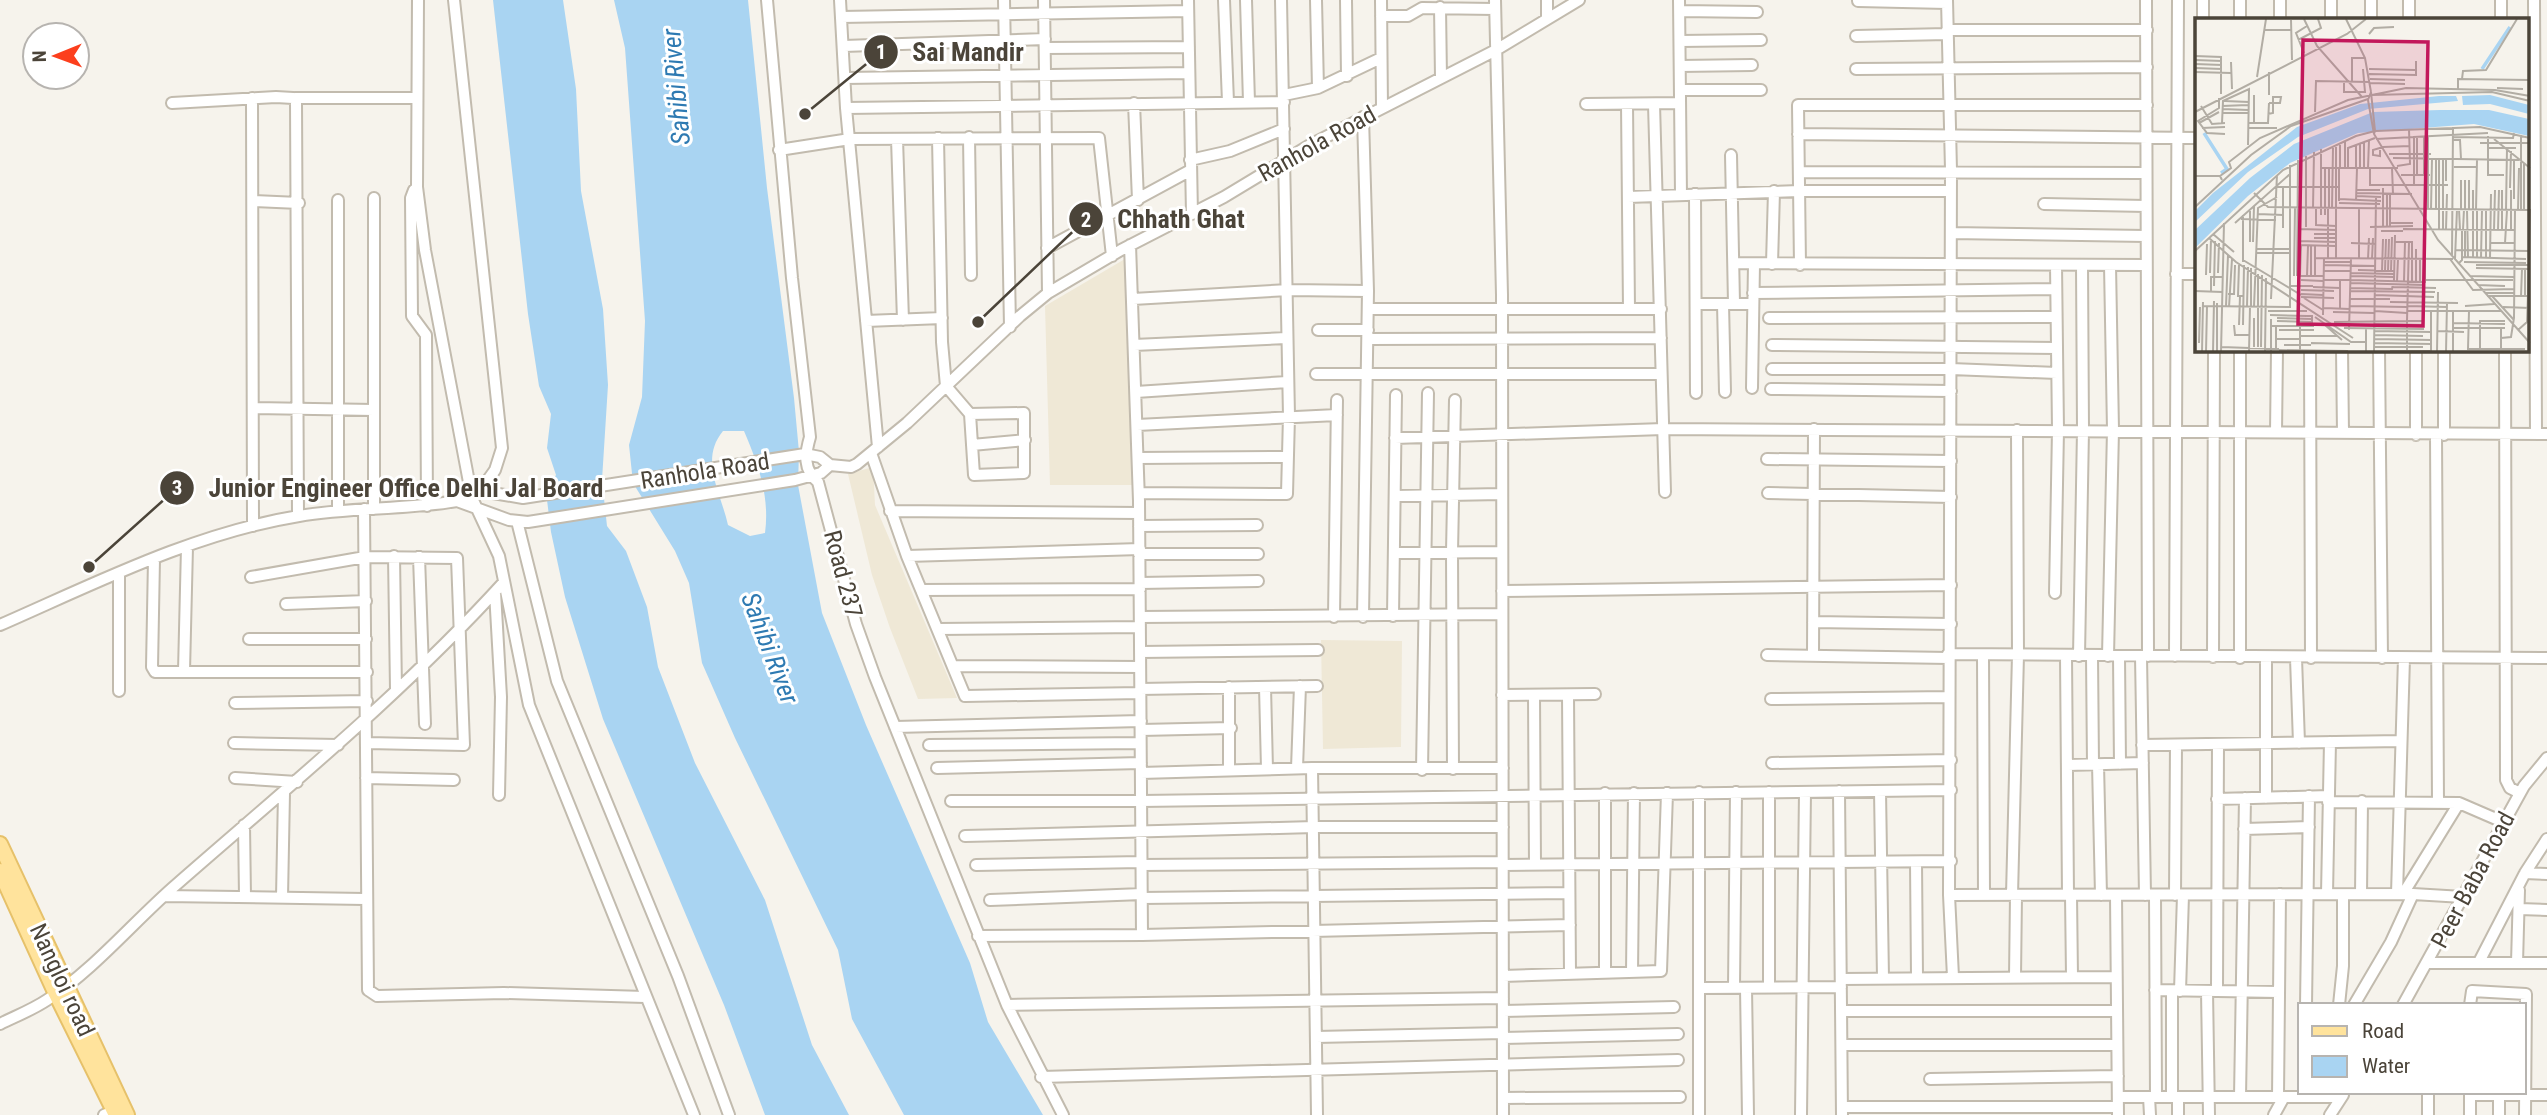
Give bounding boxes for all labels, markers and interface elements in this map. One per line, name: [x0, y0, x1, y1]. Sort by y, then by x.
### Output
inset map: [2195, 18, 2530, 352]
north arrow: [21, 21, 91, 91]
water label: Sahibi River: [656, 26, 696, 146]
callout: Sai Mandir: [864, 29, 1038, 76]
text: Sai Mandir: [912, 37, 1024, 67]
text: 1: [876, 40, 886, 64]
text: N: [28, 50, 51, 62]
street label: Ranhola Road: [1253, 100, 1381, 188]
callout: Chhath Ghat: [1068, 196, 1259, 243]
text: Chhath Ghat: [1117, 204, 1245, 234]
text: 2: [1081, 208, 1091, 232]
street label: Ranhola Road: [639, 447, 771, 495]
callout: Junior Engineer Office Delhi Jal Board: [160, 465, 618, 512]
text: Junior Engineer Office Delhi Jal Board: [209, 473, 603, 503]
text: 3: [172, 476, 182, 500]
street label: Road 237: [818, 527, 868, 621]
water label: Sahibi River: [735, 588, 805, 709]
street label: Peer Baba Road: [2425, 807, 2521, 953]
street label: Nangloi road: [24, 919, 100, 1041]
legend: [2298, 1003, 2526, 1094]
text: Road: [2362, 1019, 2404, 1043]
text: Water: [2362, 1054, 2410, 1078]

